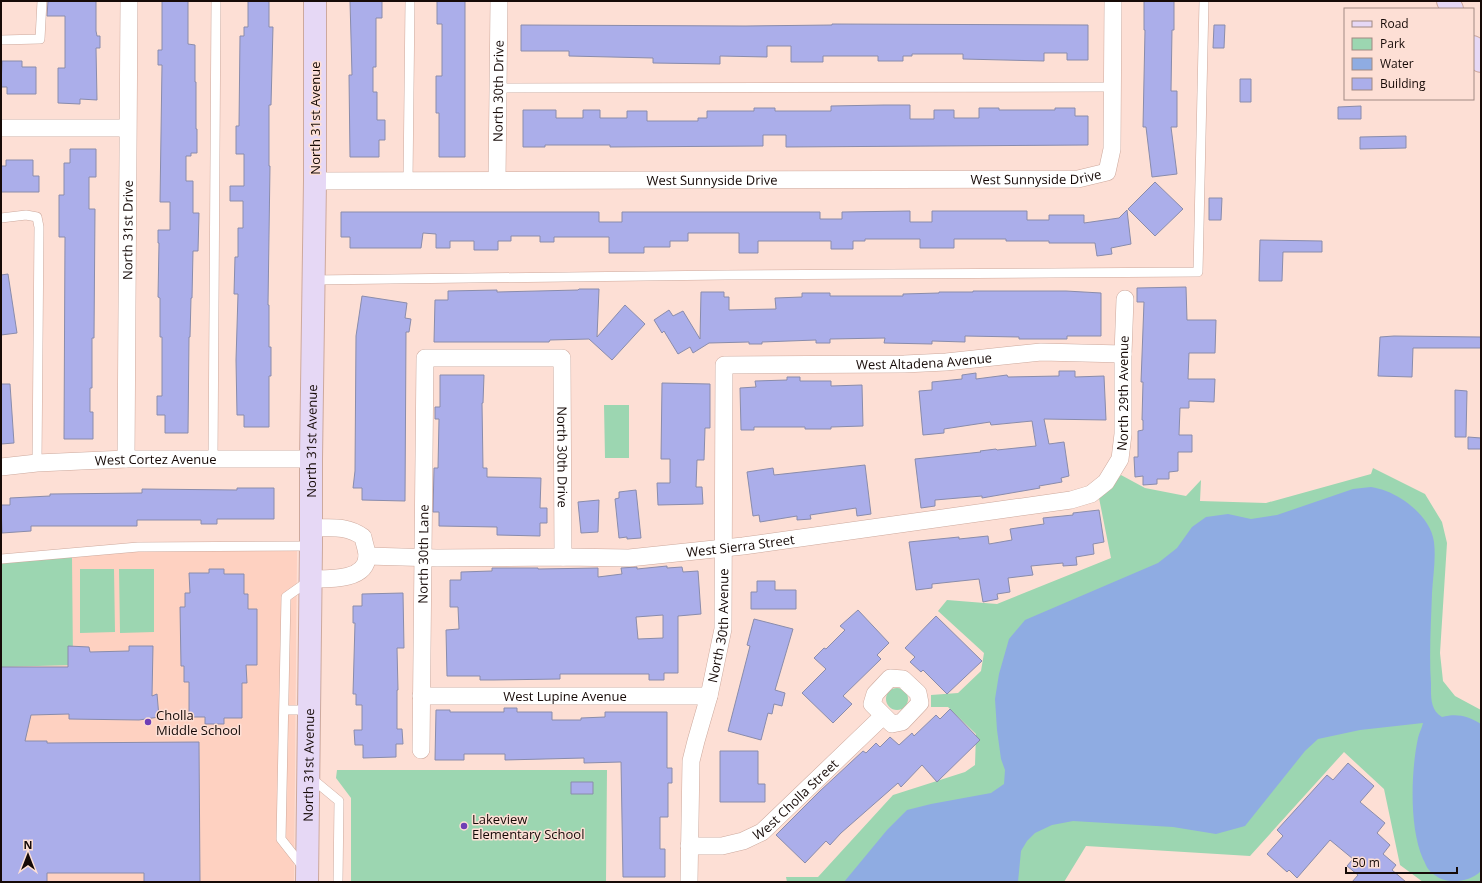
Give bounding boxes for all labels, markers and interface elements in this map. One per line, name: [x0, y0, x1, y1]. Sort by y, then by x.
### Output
legend: [1344, 8, 1474, 100]
text: Road: [1380, 15, 1409, 32]
text: Park: [1380, 35, 1406, 52]
street label: North 30th Drive: [488, 40, 508, 142]
text: Water: [1380, 55, 1414, 72]
street label: North 31st Avenue: [306, 61, 324, 175]
text: Building: [1380, 75, 1426, 92]
street label: West Sunnyside Drive: [970, 165, 1103, 188]
street label: West Sunnyside Drive: [646, 171, 778, 189]
street label: North 31st Drive: [118, 180, 137, 280]
street label: North 29th Avenue: [1112, 335, 1133, 452]
street label: West Altadena Avenue: [856, 348, 993, 373]
street label: North 31st Avenue: [302, 384, 321, 498]
street label: North 30th Drive: [553, 406, 572, 508]
street label: West Cortez Avenue: [94, 450, 217, 469]
street label: North 30th Lane: [413, 504, 433, 604]
street label: West Sierra Street: [685, 530, 796, 561]
street label: North 30th Avenue: [703, 568, 732, 684]
street label: West Lupine Avenue: [503, 687, 627, 705]
place label: Cholla Middle School: [156, 706, 241, 739]
street label: North 31st Avenue: [299, 708, 318, 822]
marker: Cholla Middle School: [143, 717, 153, 727]
street label: West Cholla Street: [750, 755, 842, 844]
place label: Lakeview Elementary School: [472, 810, 584, 843]
marker: Lakeview Elementary School: [459, 821, 469, 831]
north arrow: [8, 835, 48, 875]
text: N: [24, 837, 32, 852]
scale bar: [1346, 849, 1457, 875]
text: 50 m: [1352, 854, 1380, 871]

